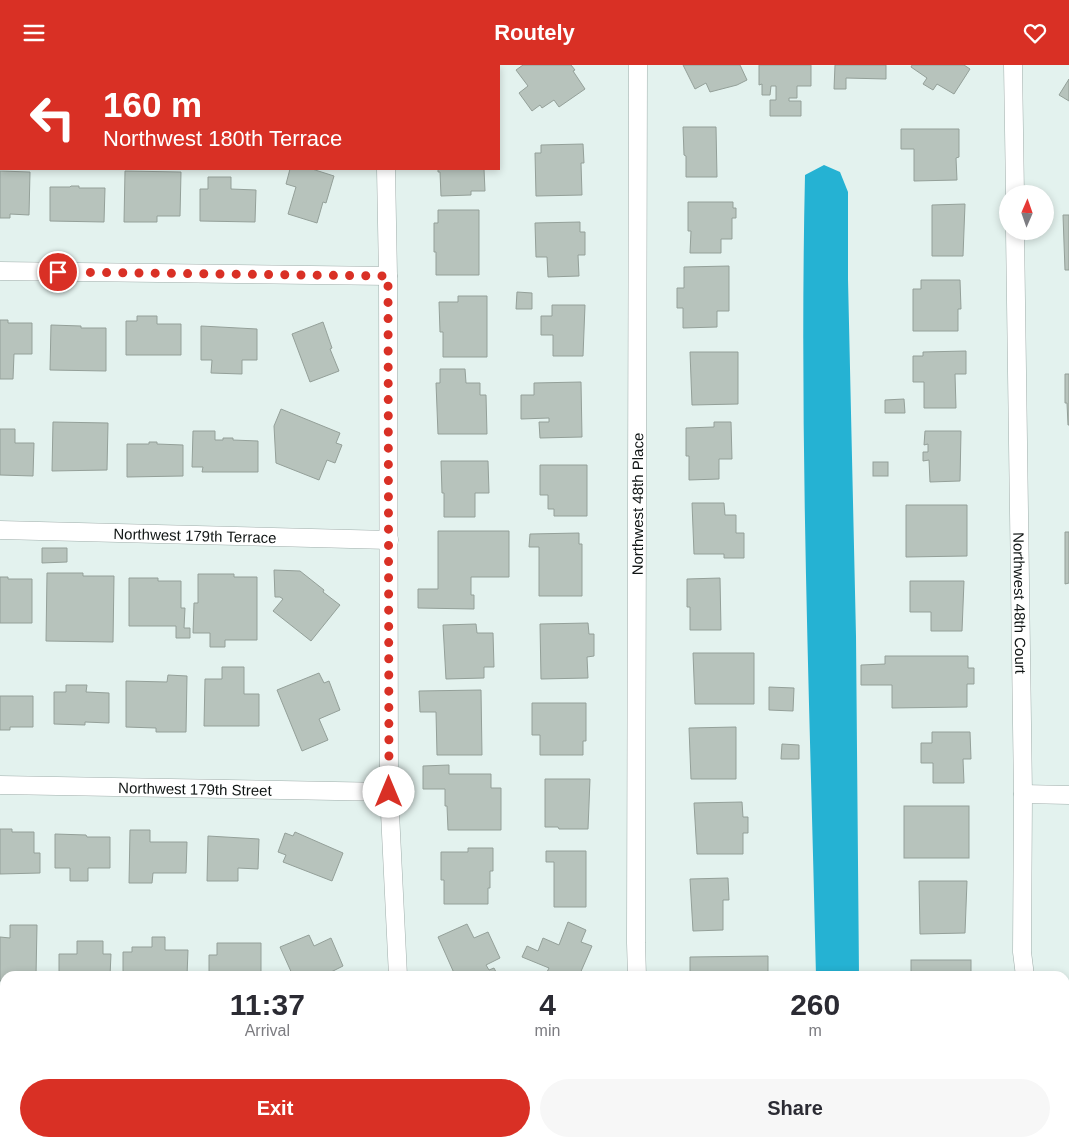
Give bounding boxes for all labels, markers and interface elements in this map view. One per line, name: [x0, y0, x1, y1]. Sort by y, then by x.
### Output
icon: menu: [20, 19, 48, 47]
icon: heart: [1021, 19, 1049, 47]
text: Routely: [494, 20, 575, 45]
icon: left: [20, 85, 85, 150]
text: 160 m: [103, 85, 202, 124]
text: Northwest 180th Terrace: [103, 126, 342, 151]
north arrow: [999, 185, 1054, 240]
map controls: [999, 185, 1054, 240]
pin: [37, 251, 79, 293]
icon: arrive: [44, 258, 72, 286]
street label: Northwest 48th Place: [628, 433, 646, 575]
street label: Northwest 179th Terrace: [113, 524, 277, 546]
street label: Northwest 48th Court: [1011, 532, 1030, 675]
position arrow: [362, 765, 414, 817]
street label: Northwest 179th Street: [118, 779, 273, 798]
text: 11:37: [230, 988, 305, 1021]
text: 4: [539, 988, 556, 1021]
text: 260: [790, 988, 840, 1021]
text: Arrival: [245, 1022, 290, 1039]
text: min: [535, 1022, 560, 1039]
text: m: [809, 1022, 822, 1039]
button: Exit: [20, 1079, 530, 1137]
button: Share: [540, 1079, 1050, 1137]

